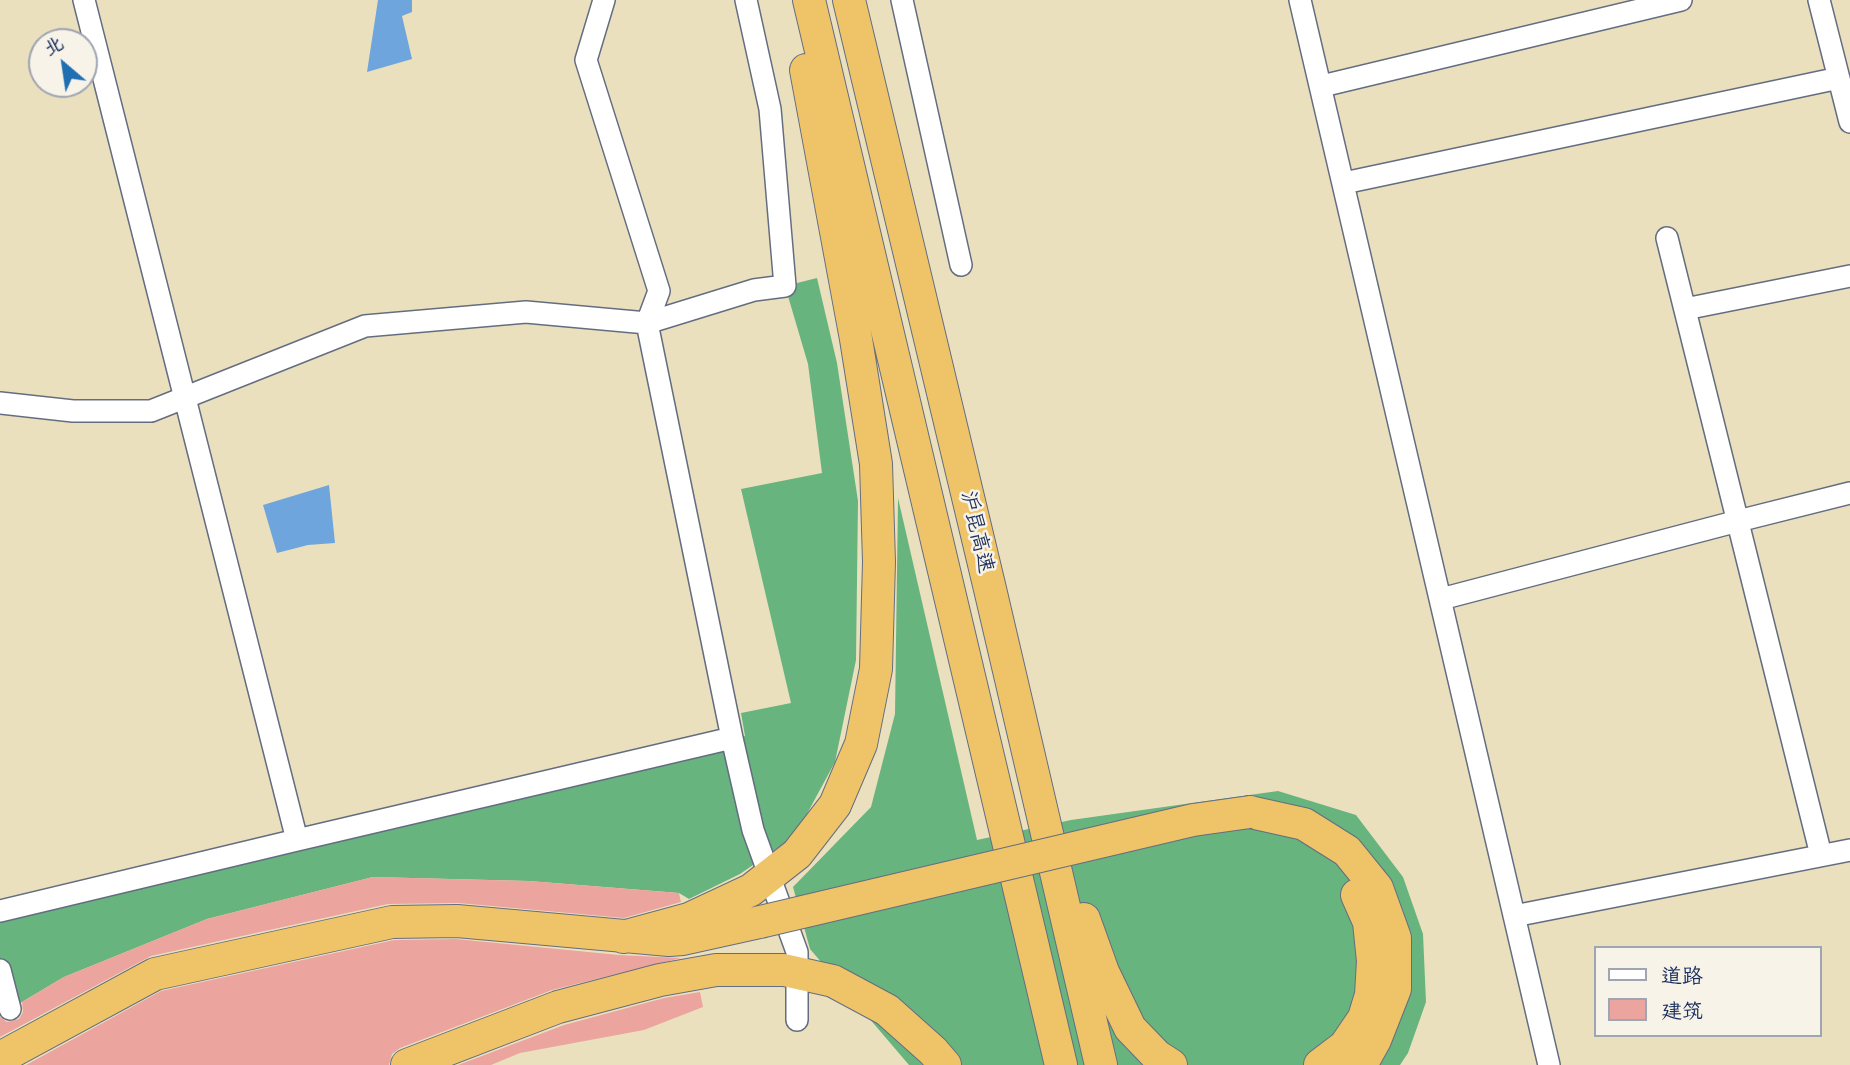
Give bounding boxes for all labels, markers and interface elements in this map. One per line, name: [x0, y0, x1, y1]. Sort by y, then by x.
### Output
north arrow: [28, 28, 98, 98]
text: 北: [40, 32, 67, 61]
street label: 沪昆高速: [955, 488, 999, 576]
legend: [1594, 946, 1822, 1037]
text: 道路: [1661, 964, 1703, 988]
text: 建筑: [1661, 999, 1703, 1023]

